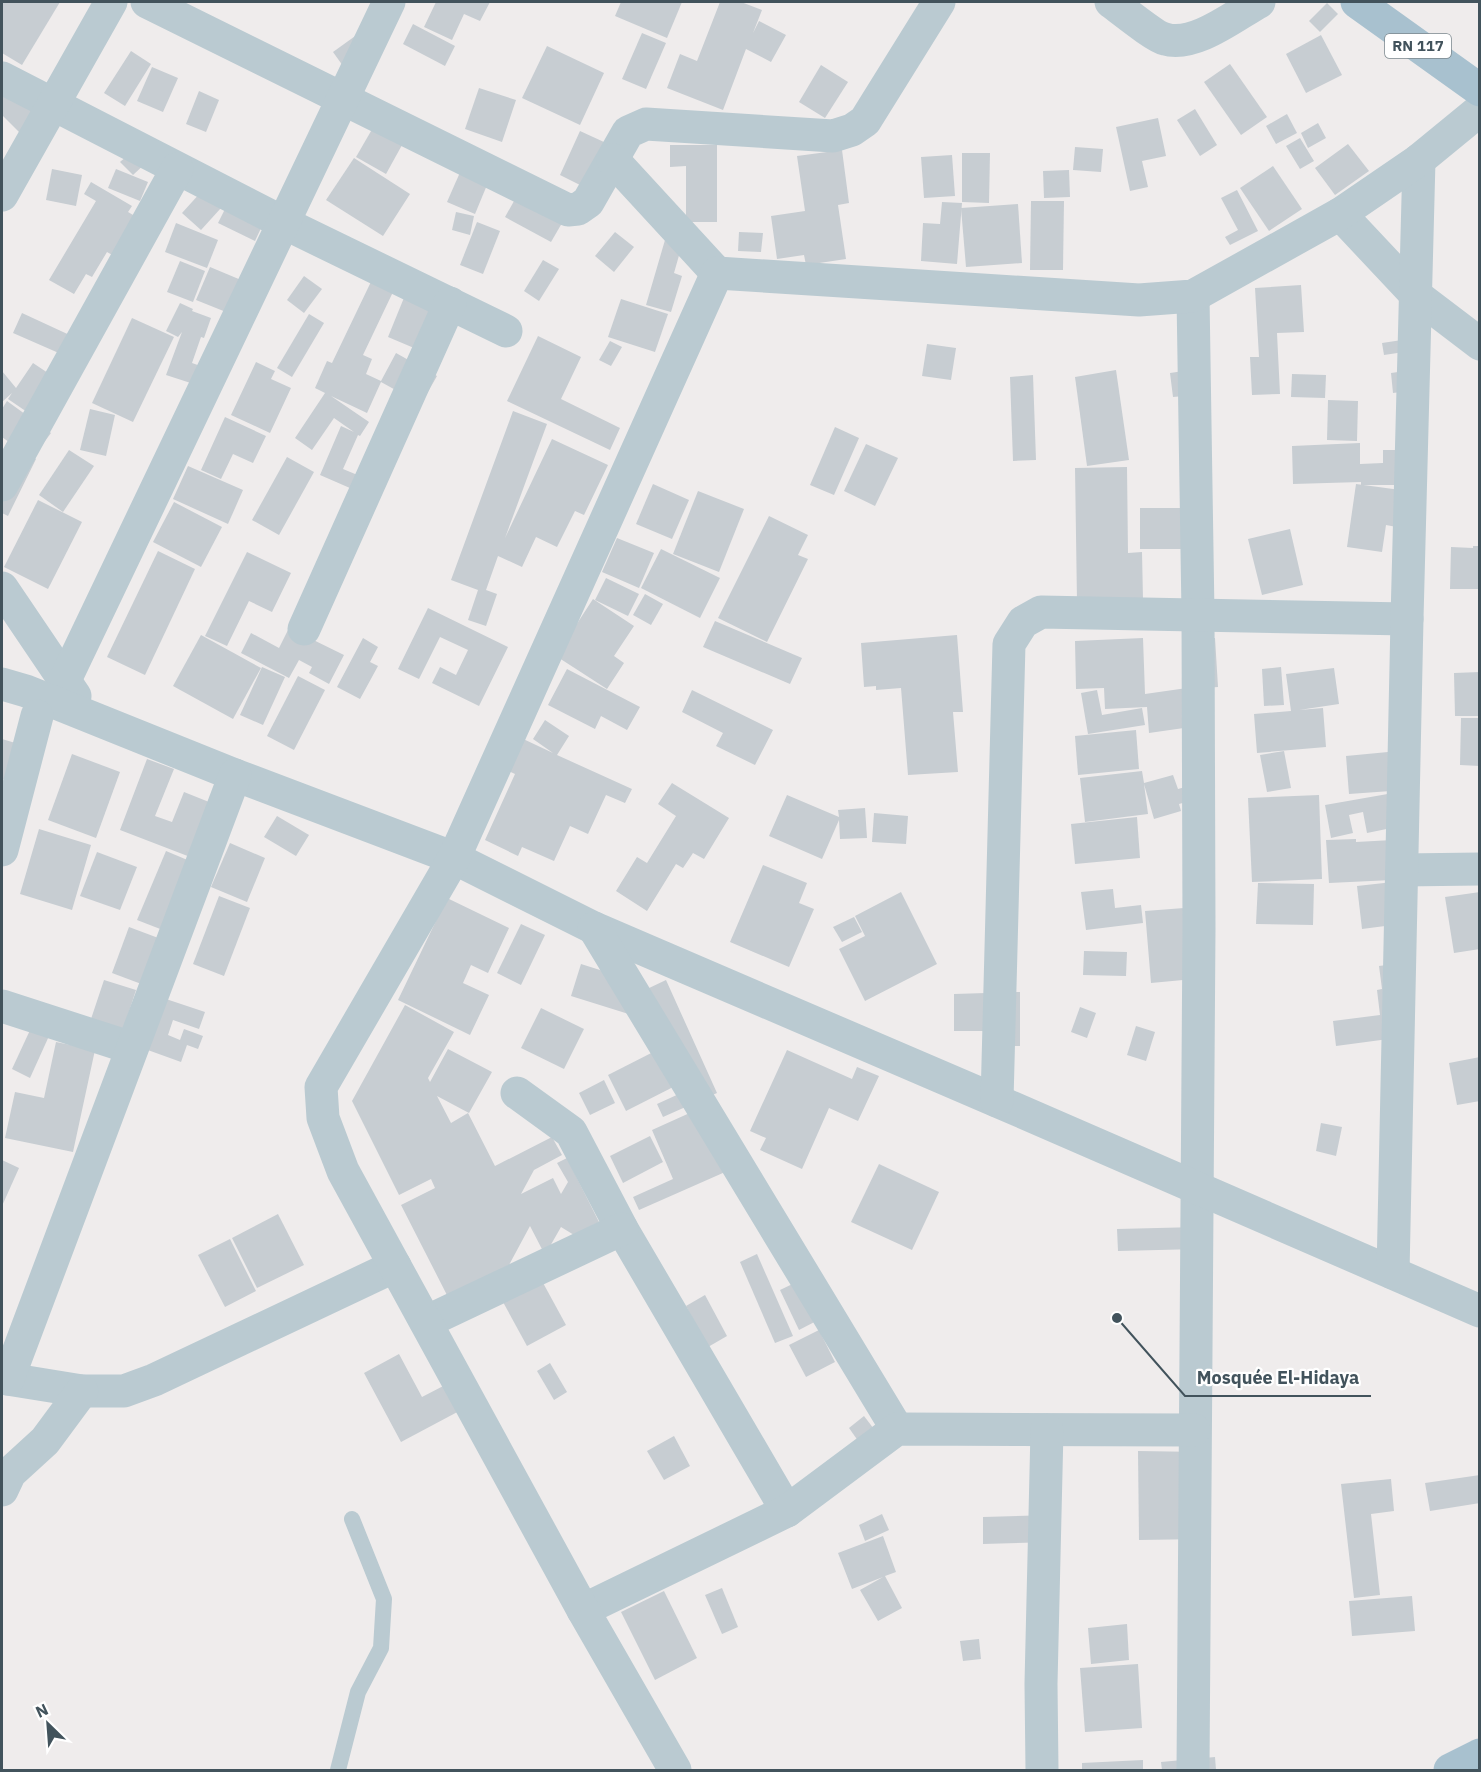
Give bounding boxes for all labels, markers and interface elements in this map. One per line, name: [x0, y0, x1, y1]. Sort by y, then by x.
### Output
road number: RN 117: [1385, 34, 1451, 58]
callout: Mosquée El-Hidaya: [1185, 1360, 1371, 1396]
text: Mosquée El-Hidaya: [1197, 1366, 1359, 1389]
north arrow: [18, 1694, 78, 1754]
text: N: [32, 1699, 51, 1722]

